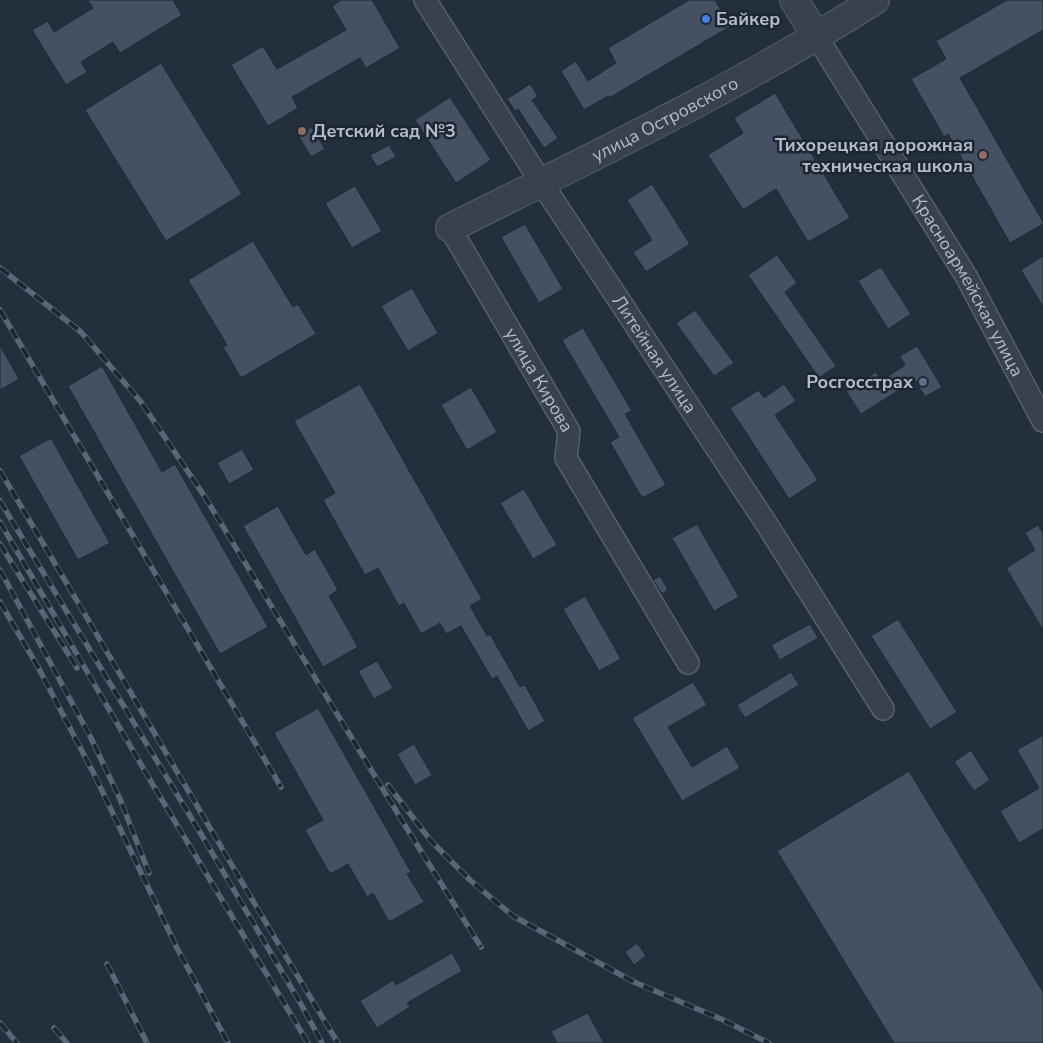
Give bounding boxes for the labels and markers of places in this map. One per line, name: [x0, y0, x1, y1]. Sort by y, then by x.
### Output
place label: Байкер: [716, 7, 780, 31]
marker: Байкер: [700, 13, 712, 25]
place label: Детский сад №3: [312, 119, 456, 143]
marker: Детский сад №3: [296, 125, 308, 137]
place label: Тихорецкая дорожная техническая школа: [775, 133, 973, 178]
marker: Тихорецкая дорожная техническая школа: [977, 149, 989, 161]
place label: Росгосстрах: [806, 370, 914, 394]
marker: Росгосстрах: [917, 376, 929, 388]

